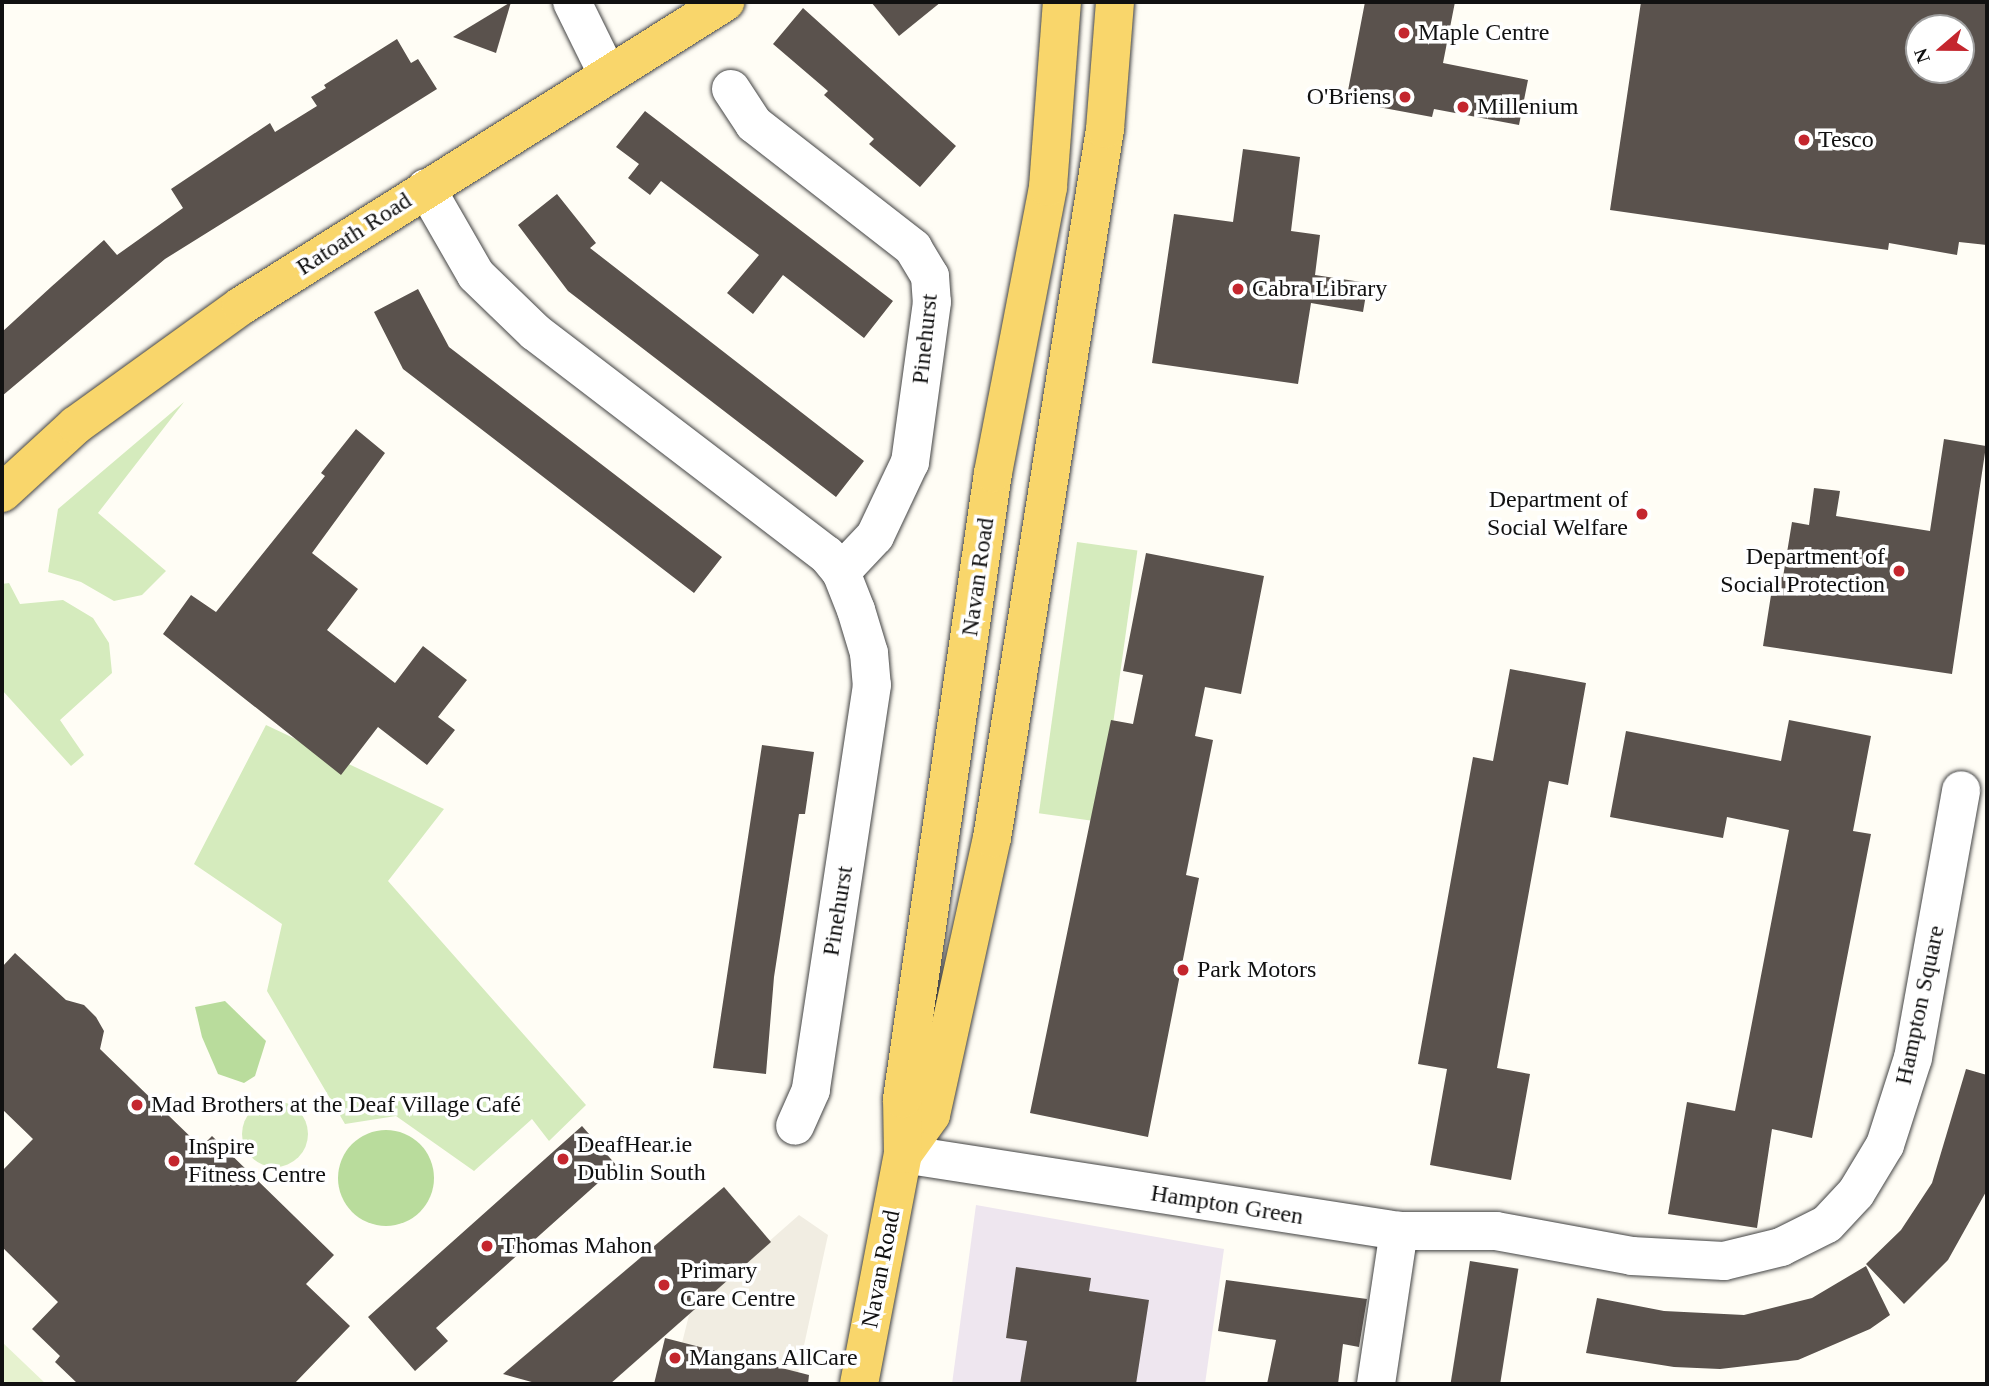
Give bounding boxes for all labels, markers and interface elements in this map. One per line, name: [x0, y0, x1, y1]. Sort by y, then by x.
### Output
north arrow: [1905, 14, 1975, 84]
place label: Maple Centre: [1418, 19, 1549, 47]
marker: Maple Centre: [1396, 25, 1412, 41]
text: N: [1909, 46, 1934, 66]
place label: O'Briens: [1307, 83, 1391, 111]
marker: O'Briens: [1397, 89, 1413, 105]
place label: Millenium: [1477, 93, 1578, 121]
marker: Millenium: [1455, 99, 1471, 115]
place label: Tesco: [1818, 126, 1874, 154]
marker: Tesco: [1796, 132, 1812, 148]
street label: Ratoath Road: [291, 186, 417, 282]
place label: Cabra Library: [1252, 275, 1387, 303]
marker: Cabra Library: [1230, 281, 1246, 297]
street label: Pinehurst: [906, 292, 944, 386]
place label: Department of Social Welfare: [1487, 486, 1628, 542]
marker: Department of Social Welfare: [1634, 506, 1650, 522]
street label: Navan Road: [955, 516, 1001, 638]
place label: Department of Social Protection: [1720, 543, 1885, 599]
marker: Department of Social Protection: [1891, 563, 1907, 579]
street label: Pinehurst: [817, 864, 859, 958]
street label: Hampton Square: [1889, 923, 1951, 1087]
place label: Park Motors: [1197, 956, 1316, 984]
marker: Park Motors: [1175, 962, 1191, 978]
place label: Mad Brothers at the Deaf Village Café: [151, 1091, 521, 1119]
marker: Mad Brothers at the Deaf Village Café: [129, 1097, 145, 1113]
place label: DeafHear.ie Dublin South: [577, 1131, 706, 1187]
place label: Inspire Fitness Centre: [188, 1133, 326, 1189]
marker: DeafHear.ie Dublin South: [555, 1151, 571, 1167]
marker: Inspire Fitness Centre: [166, 1153, 182, 1169]
street label: Hampton Green: [1149, 1179, 1305, 1231]
street label: Navan Road: [855, 1208, 907, 1330]
place label: Thomas Mahon: [501, 1232, 652, 1260]
marker: Thomas Mahon: [479, 1238, 495, 1254]
place label: Primary Care Centre: [680, 1257, 795, 1313]
marker: Primary Care Centre: [654, 1275, 674, 1295]
place label: Mangans AllCare: [689, 1344, 859, 1372]
marker: Mangans AllCare: [667, 1350, 683, 1366]

